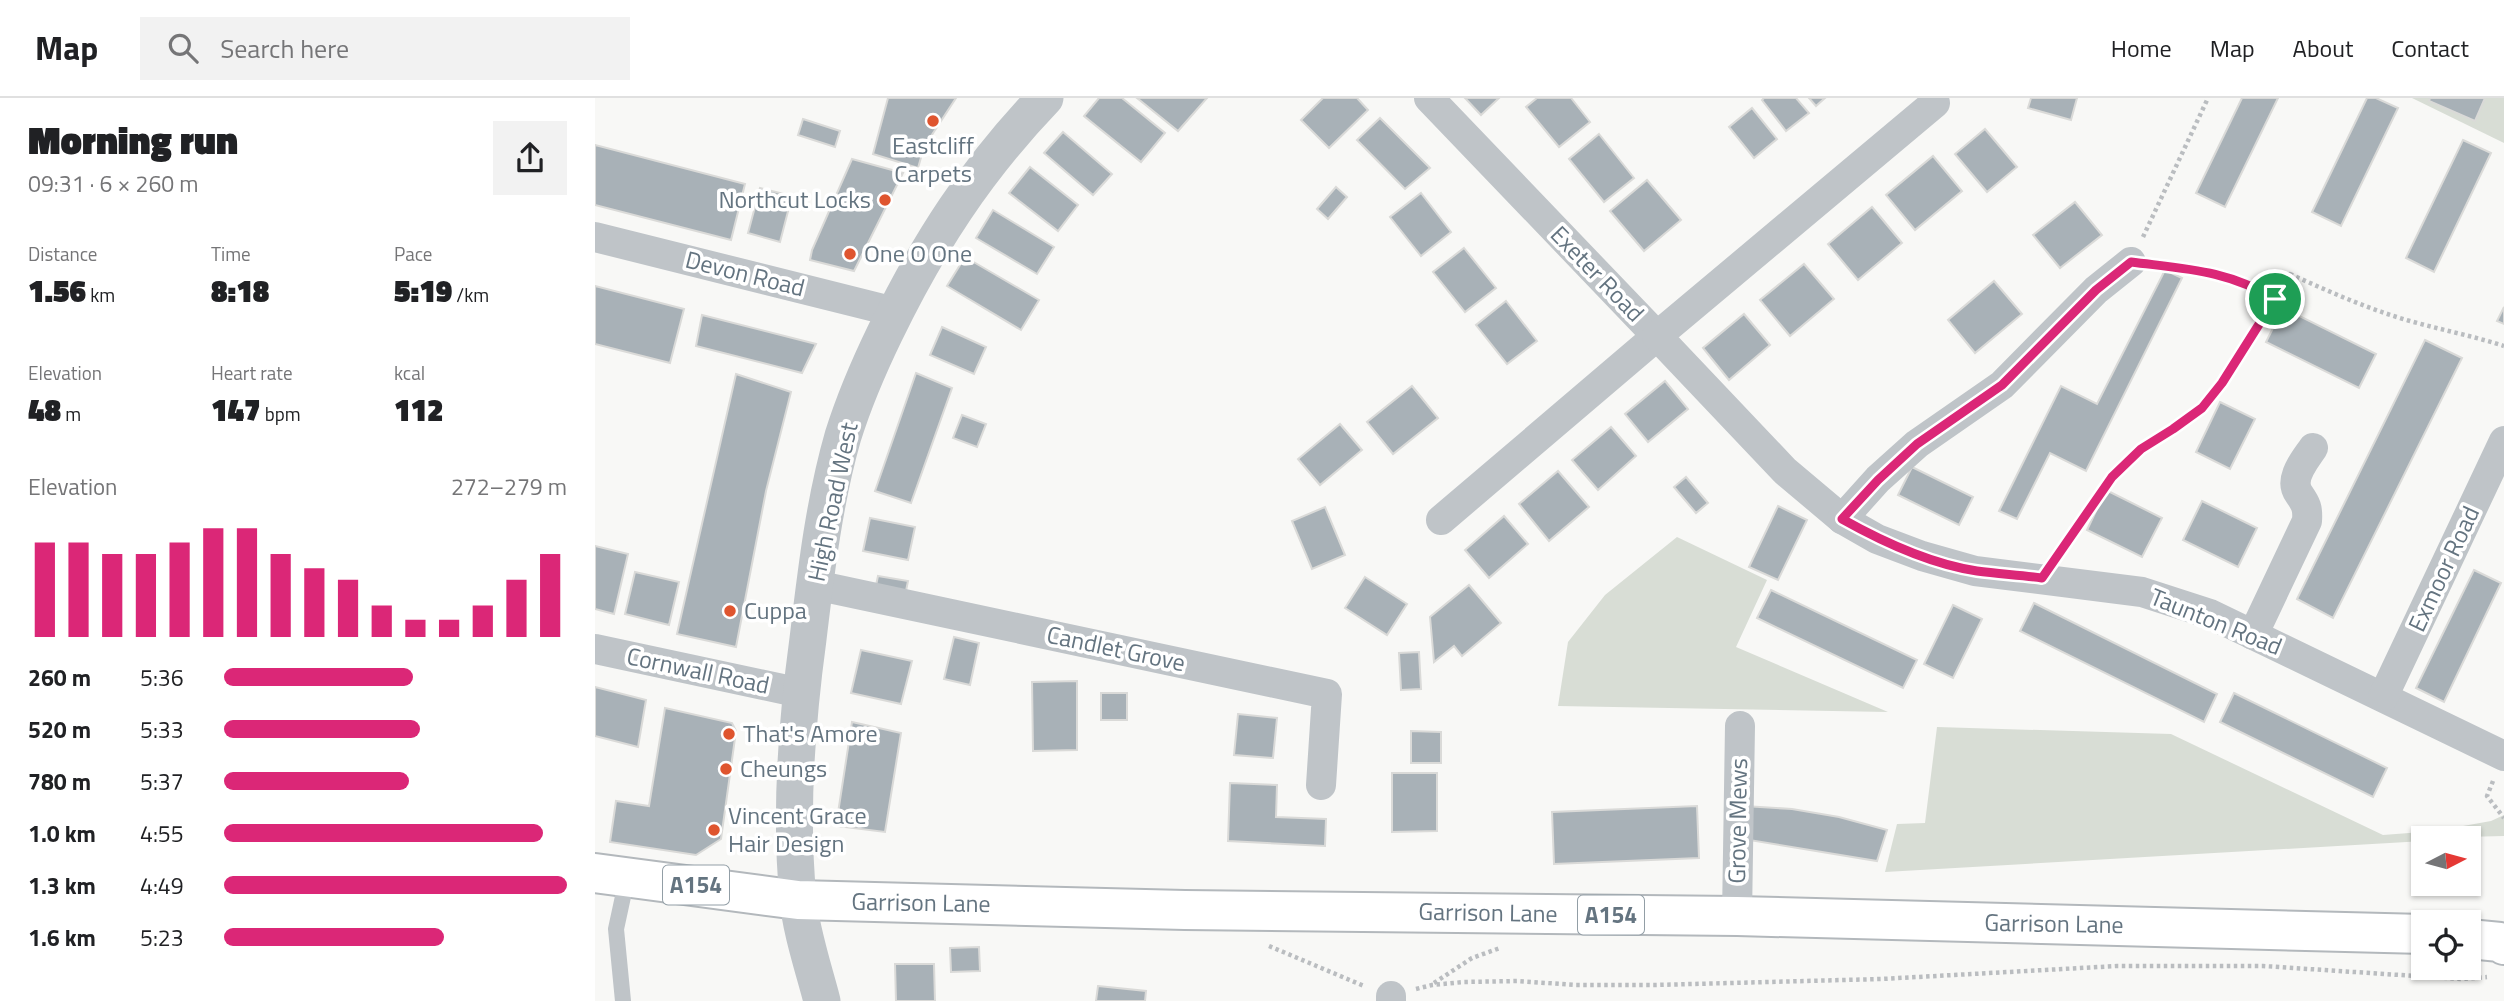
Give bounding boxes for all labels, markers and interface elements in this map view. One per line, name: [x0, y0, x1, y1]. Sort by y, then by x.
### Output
search box: [140, 17, 630, 80]
text: Map: [35, 23, 98, 73]
icon: search: [164, 29, 202, 67]
text: Search here: [220, 29, 349, 68]
text: Home: [2111, 30, 2172, 66]
text: Map: [2210, 30, 2255, 66]
text: About: [2293, 30, 2353, 66]
text: Contact: [2391, 30, 2469, 66]
text: Morning run: [28, 111, 238, 169]
marker: Eastcliff Carpets: [925, 113, 941, 129]
button: share: [493, 121, 567, 195]
place label: Eastcliff Carpets: [892, 127, 974, 191]
text: 09:31 · 6 × 260 m: [28, 166, 198, 201]
place label: Northcut Locks: [719, 181, 871, 217]
marker: Northcut Locks: [877, 192, 893, 208]
street label: Exeter Road: [1542, 217, 1653, 330]
place label: One O One: [864, 235, 972, 271]
text: Distance: [28, 239, 97, 268]
text: Time: [211, 239, 251, 268]
text: Pace: [394, 239, 432, 268]
street label: Devon Road: [682, 241, 809, 305]
marker: One O One: [842, 246, 858, 262]
text: 1.56: [28, 268, 86, 314]
text: 8:18: [211, 268, 269, 314]
text: 5:19: [394, 268, 452, 314]
pin: [2245, 269, 2305, 329]
text: km: [86, 280, 115, 309]
text: /km: [452, 280, 489, 309]
icon: arrive: [2256, 280, 2294, 318]
text: Elevation: [28, 358, 102, 387]
text: Heart rate: [211, 358, 293, 387]
text: kcal: [394, 358, 425, 387]
text: 48: [28, 387, 61, 433]
text: 147: [211, 387, 261, 433]
text: 112: [394, 387, 444, 433]
text: m: [61, 399, 81, 428]
text: bpm: [261, 399, 301, 428]
street label: High Road West: [798, 418, 867, 585]
text: Elevation: [28, 469, 117, 504]
text: 272–279 m: [451, 469, 567, 504]
street label: Exmoor Road: [2398, 500, 2488, 637]
street label: Taunton Road: [2145, 578, 2288, 664]
place label: Cuppa: [744, 592, 807, 628]
marker: Cuppa: [722, 603, 738, 619]
street label: Candlet Grove: [1044, 616, 1189, 680]
street label: Cornwall Road: [624, 637, 773, 703]
text: 260 m: [28, 660, 91, 695]
text: 5:36: [140, 660, 184, 695]
text: 520 m: [28, 712, 91, 747]
text: 5:33: [140, 712, 184, 747]
place label: That's Amore: [743, 715, 878, 751]
marker: That's Amore: [721, 726, 737, 742]
place label: Cheungs: [740, 750, 827, 786]
street label: Grove Mews: [1718, 758, 1756, 884]
marker: Cheungs: [718, 761, 734, 777]
text: 780 m: [28, 764, 91, 799]
text: 5:37: [140, 764, 184, 799]
place label: Vincent Grace Hair Design: [728, 797, 867, 861]
text: 1.0 km: [28, 816, 96, 851]
text: 4:55: [140, 816, 184, 851]
marker: Vincent Grace Hair Design: [706, 822, 722, 838]
north arrow: [2411, 826, 2481, 896]
map controls: [2411, 826, 2481, 980]
road number: A154: [663, 866, 729, 904]
text: 1.3 km: [28, 868, 96, 903]
text: 4:49: [140, 868, 184, 903]
street label: Garrison Lane: [851, 883, 991, 921]
street label: Garrison Lane: [1418, 893, 1558, 931]
road number: A154: [1578, 895, 1644, 934]
street label: Garrison Lane: [1984, 904, 2124, 942]
button: locate: [2411, 910, 2481, 980]
text: 1.6 km: [28, 920, 96, 955]
text: 5:23: [140, 920, 184, 955]

